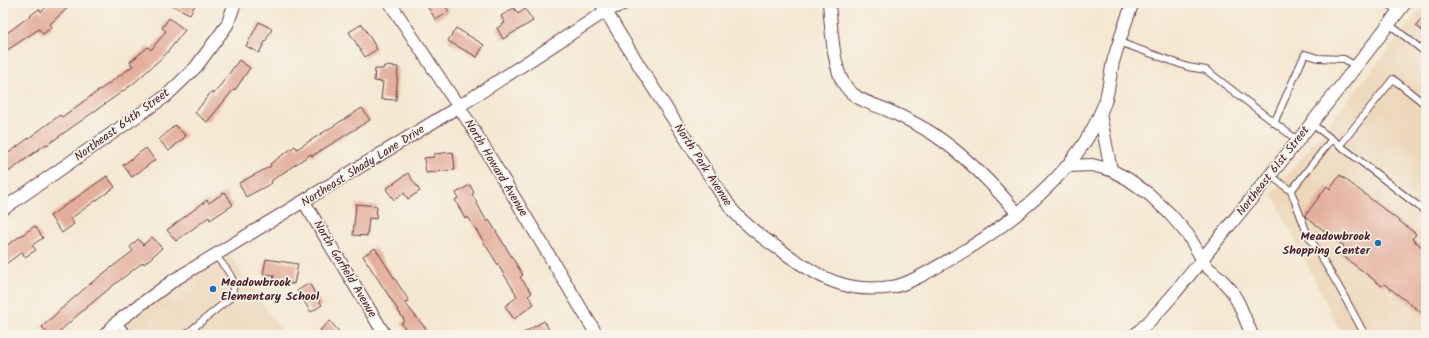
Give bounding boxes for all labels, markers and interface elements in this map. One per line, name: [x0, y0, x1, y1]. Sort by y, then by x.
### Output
street label: Northeast 64th Street: [70, 84, 174, 166]
street label: North Howard Avenue: [459, 116, 533, 221]
street label: Northeast Shady Lane Drive: [297, 120, 429, 212]
street label: North Park Avenue: [669, 120, 737, 211]
street label: Northeast 61st Street: [1232, 122, 1314, 220]
street label: North Garfield Avenue: [308, 216, 382, 322]
place label: Meadowbrook Shopping Center: [1283, 227, 1371, 260]
marker: Meadowbrook Shopping Center: [1373, 238, 1383, 248]
place label: Meadowbrook Elementary School: [221, 273, 320, 306]
marker: Meadowbrook Elementary School: [208, 284, 218, 294]

